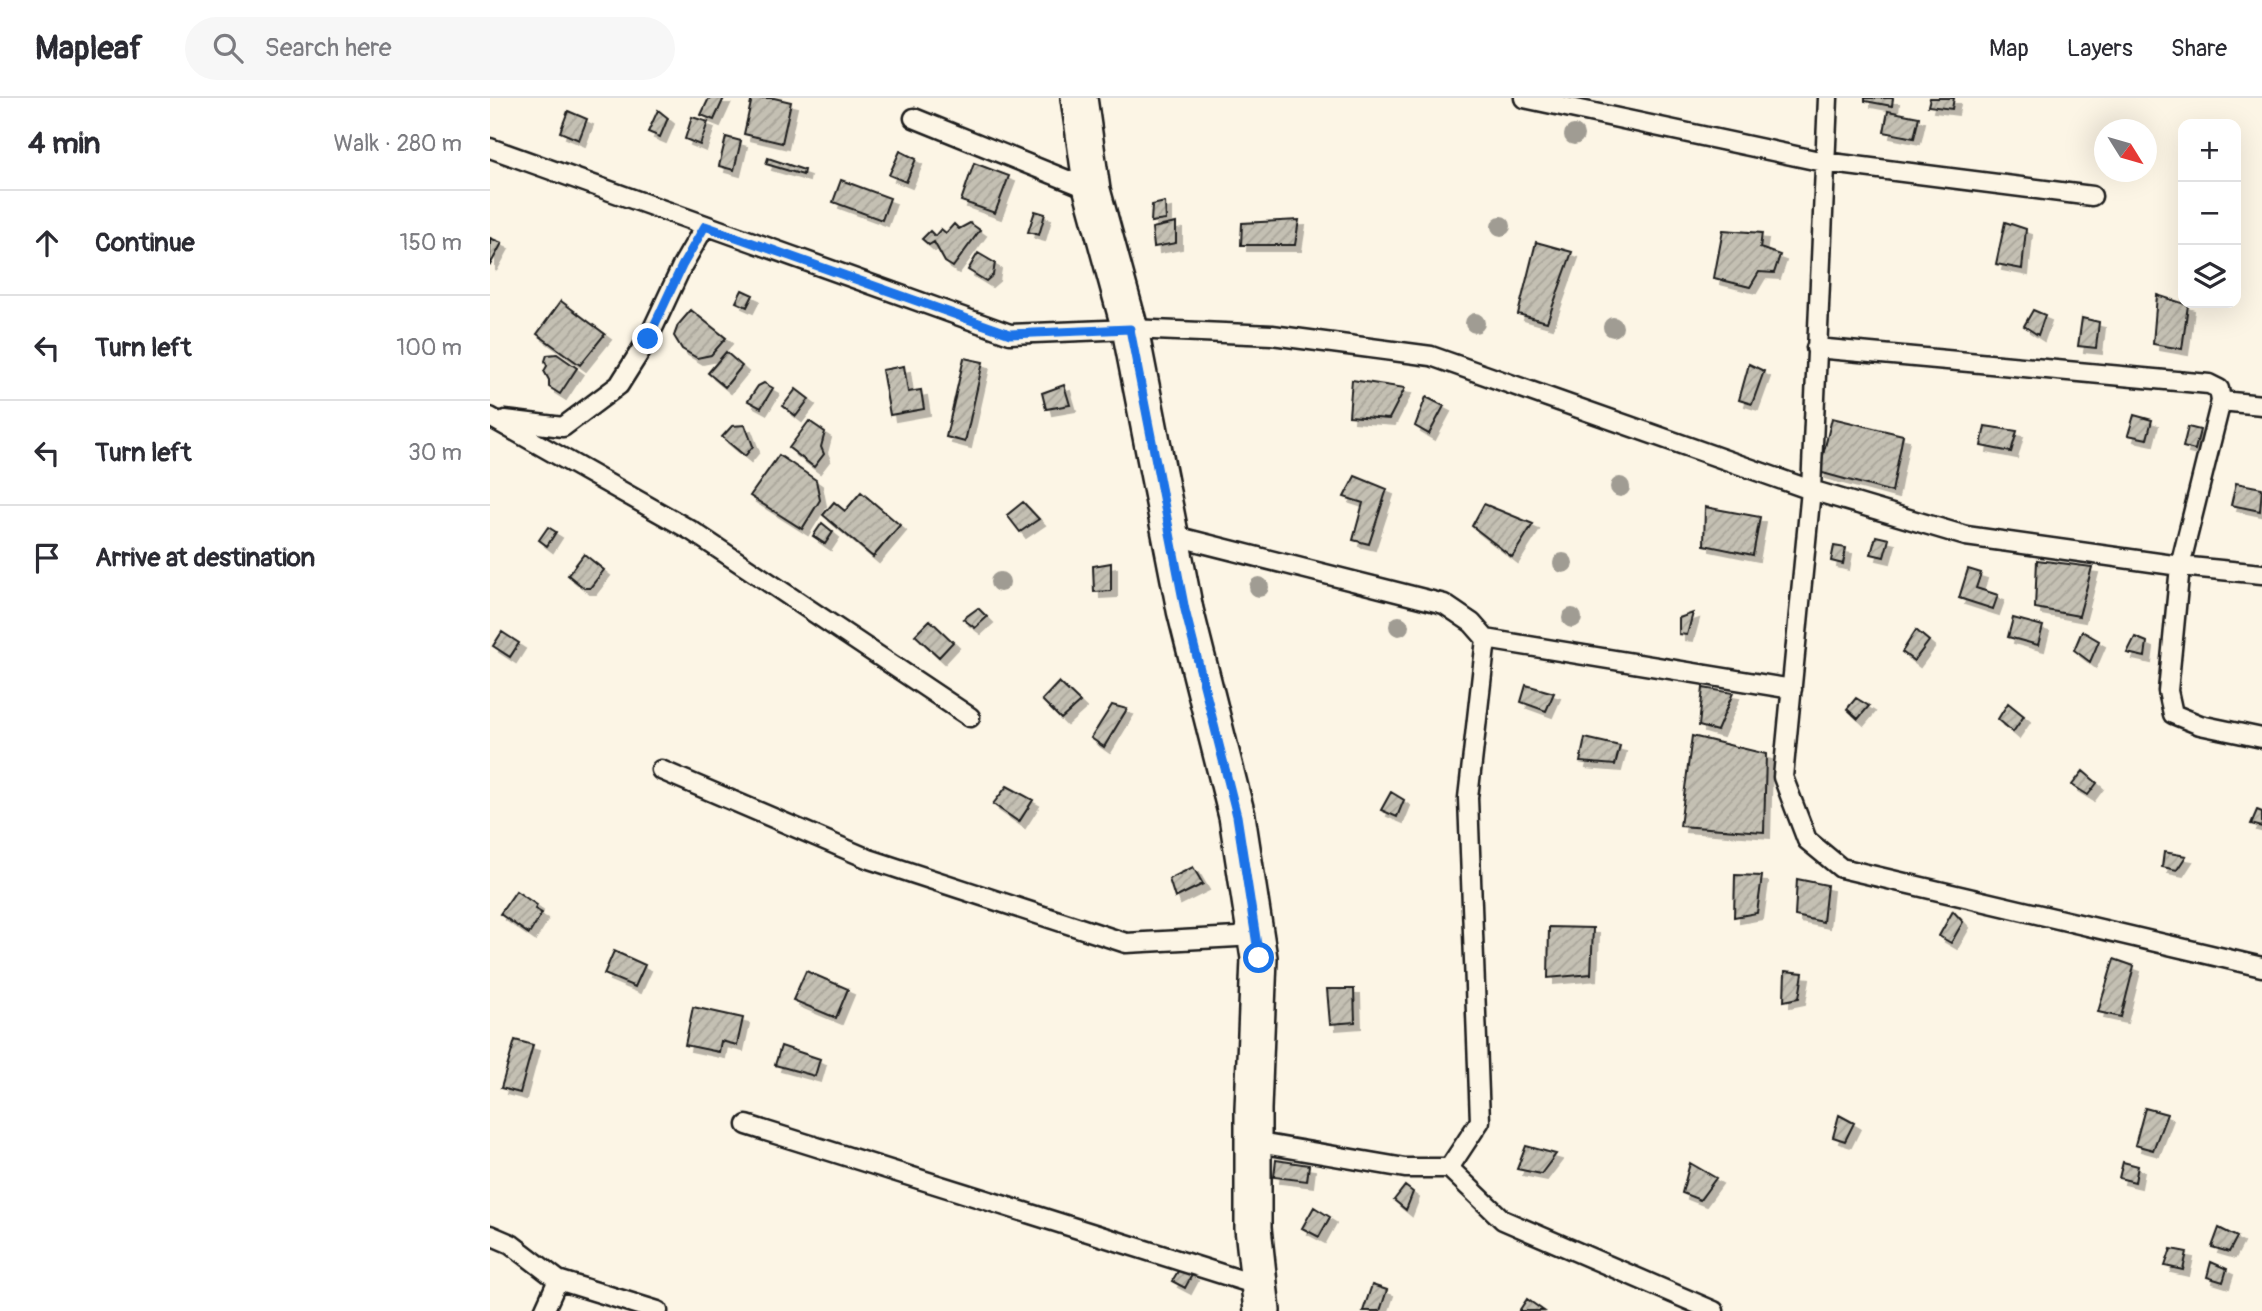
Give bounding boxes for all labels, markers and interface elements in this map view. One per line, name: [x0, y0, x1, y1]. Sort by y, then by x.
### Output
search box: [185, 17, 675, 80]
text: Mapleaf: [35, 28, 143, 69]
icon: search: [209, 29, 247, 67]
text: Search here: [265, 32, 392, 64]
text: Map: [1989, 34, 2029, 63]
text: Layers: [2067, 34, 2133, 63]
text: Share: [2171, 34, 2227, 63]
north arrow: [2094, 119, 2157, 182]
map controls: [2178, 119, 2241, 308]
button: +: [2178, 119, 2241, 182]
text: 4 min: [28, 125, 101, 162]
text: Walk · 280 m: [334, 129, 462, 158]
button: −: [2178, 182, 2241, 245]
icon: ahead: [28, 224, 66, 262]
text: Continue: [95, 227, 195, 259]
text: 150 m: [399, 228, 462, 257]
button: layers: [2178, 245, 2241, 308]
route end: [632, 323, 663, 354]
icon: left: [28, 329, 66, 367]
text: Turn left: [95, 332, 191, 364]
text: 100 m: [396, 333, 462, 362]
icon: left: [28, 434, 66, 472]
text: Turn left: [95, 437, 191, 469]
text: 30 m: [408, 438, 462, 467]
icon: arrive: [28, 539, 66, 577]
text: Arrive at destination: [95, 542, 315, 574]
route start: [1243, 942, 1274, 973]

